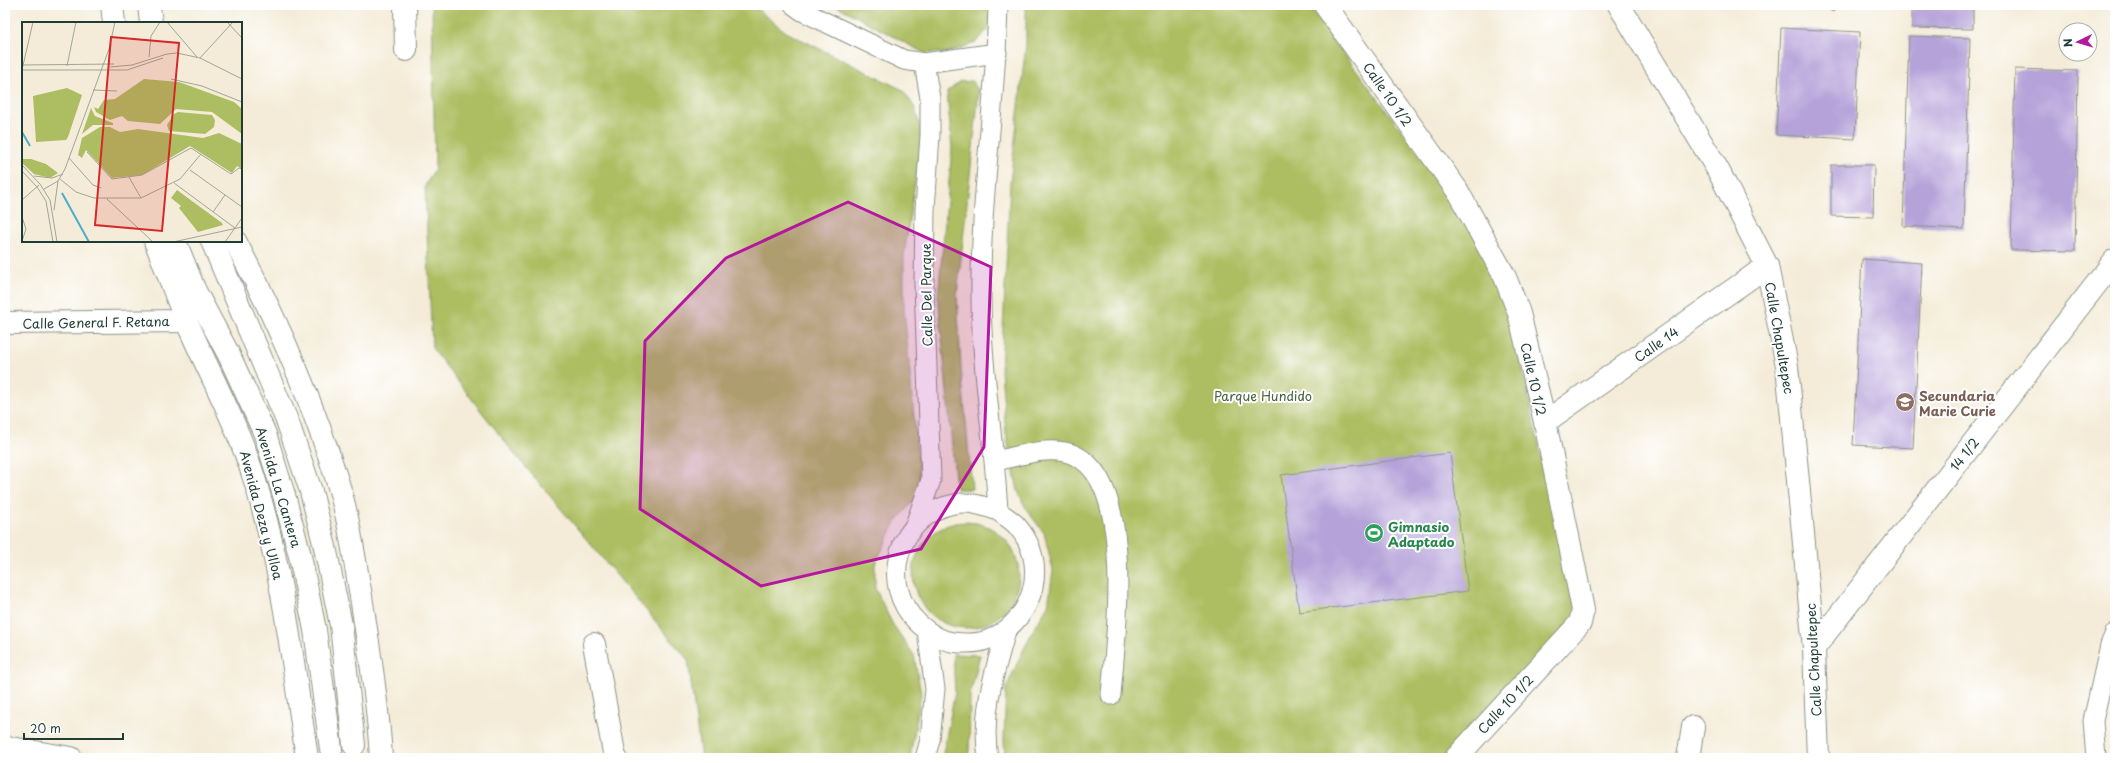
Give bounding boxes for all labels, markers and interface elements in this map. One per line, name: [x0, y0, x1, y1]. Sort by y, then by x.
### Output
inset map: [22, 22, 242, 242]
north arrow: [2058, 22, 2098, 62]
text: N: [2059, 38, 2076, 48]
street label: Calle 10 1/2: [1359, 58, 1417, 130]
street label: Calle Del Parque: [916, 243, 936, 347]
street label: Calle Chapultepec: [1761, 280, 1799, 396]
street label: Calle General F. Retana: [22, 311, 171, 333]
street label: Calle 14: [1630, 322, 1682, 366]
street label: Calle 10 1/2: [1516, 341, 1552, 417]
park label: Parque Hundido: [1214, 386, 1312, 405]
place label: Secundaria Marie Curie: [1919, 386, 1996, 420]
school or university icon: Secundaria Marie Curie: [1894, 391, 1916, 413]
street label: Avenida La Cantera: [252, 424, 307, 551]
street label: 14 1/2: [1945, 433, 1983, 475]
street label: Avenida Deza y Ulloa: [236, 448, 289, 583]
place label: Gimnasio Adaptado: [1388, 517, 1455, 551]
sports icon: Gimnasio Adaptado: [1363, 522, 1385, 544]
street label: Calle Chapultepec: [1801, 603, 1825, 717]
street label: Calle 10 1/2: [1473, 670, 1537, 738]
scale bar: [24, 715, 123, 741]
text: 20 m: [30, 719, 61, 737]

